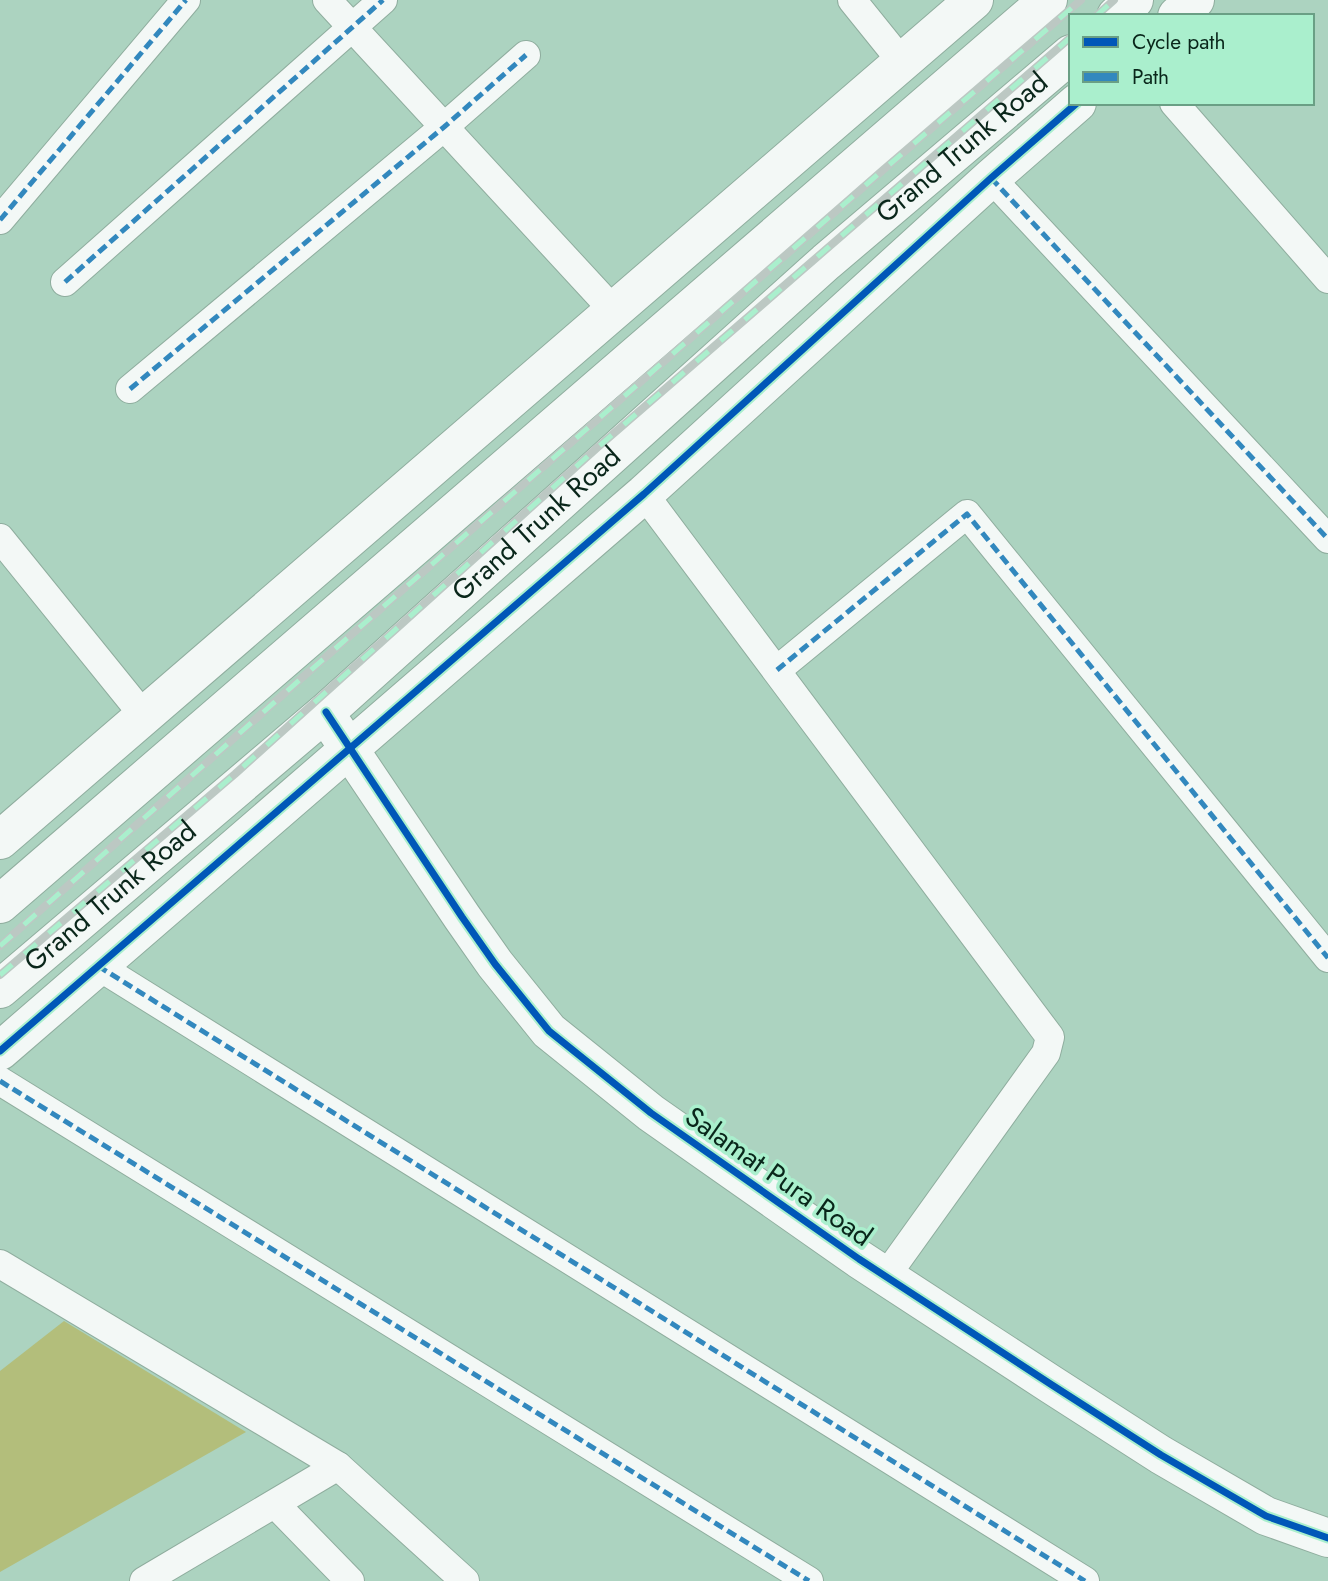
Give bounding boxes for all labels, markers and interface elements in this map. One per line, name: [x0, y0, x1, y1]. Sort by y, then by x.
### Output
legend: [1069, 14, 1314, 105]
text: Cycle path: [1132, 27, 1225, 57]
street label: Grand Trunk Road: [867, 62, 1057, 233]
text: Path: [1132, 62, 1169, 92]
street label: Grand Trunk Road: [443, 436, 630, 611]
street label: Grand Trunk Road: [15, 811, 205, 981]
street label: Salamat Pura Road: [677, 1096, 881, 1256]

